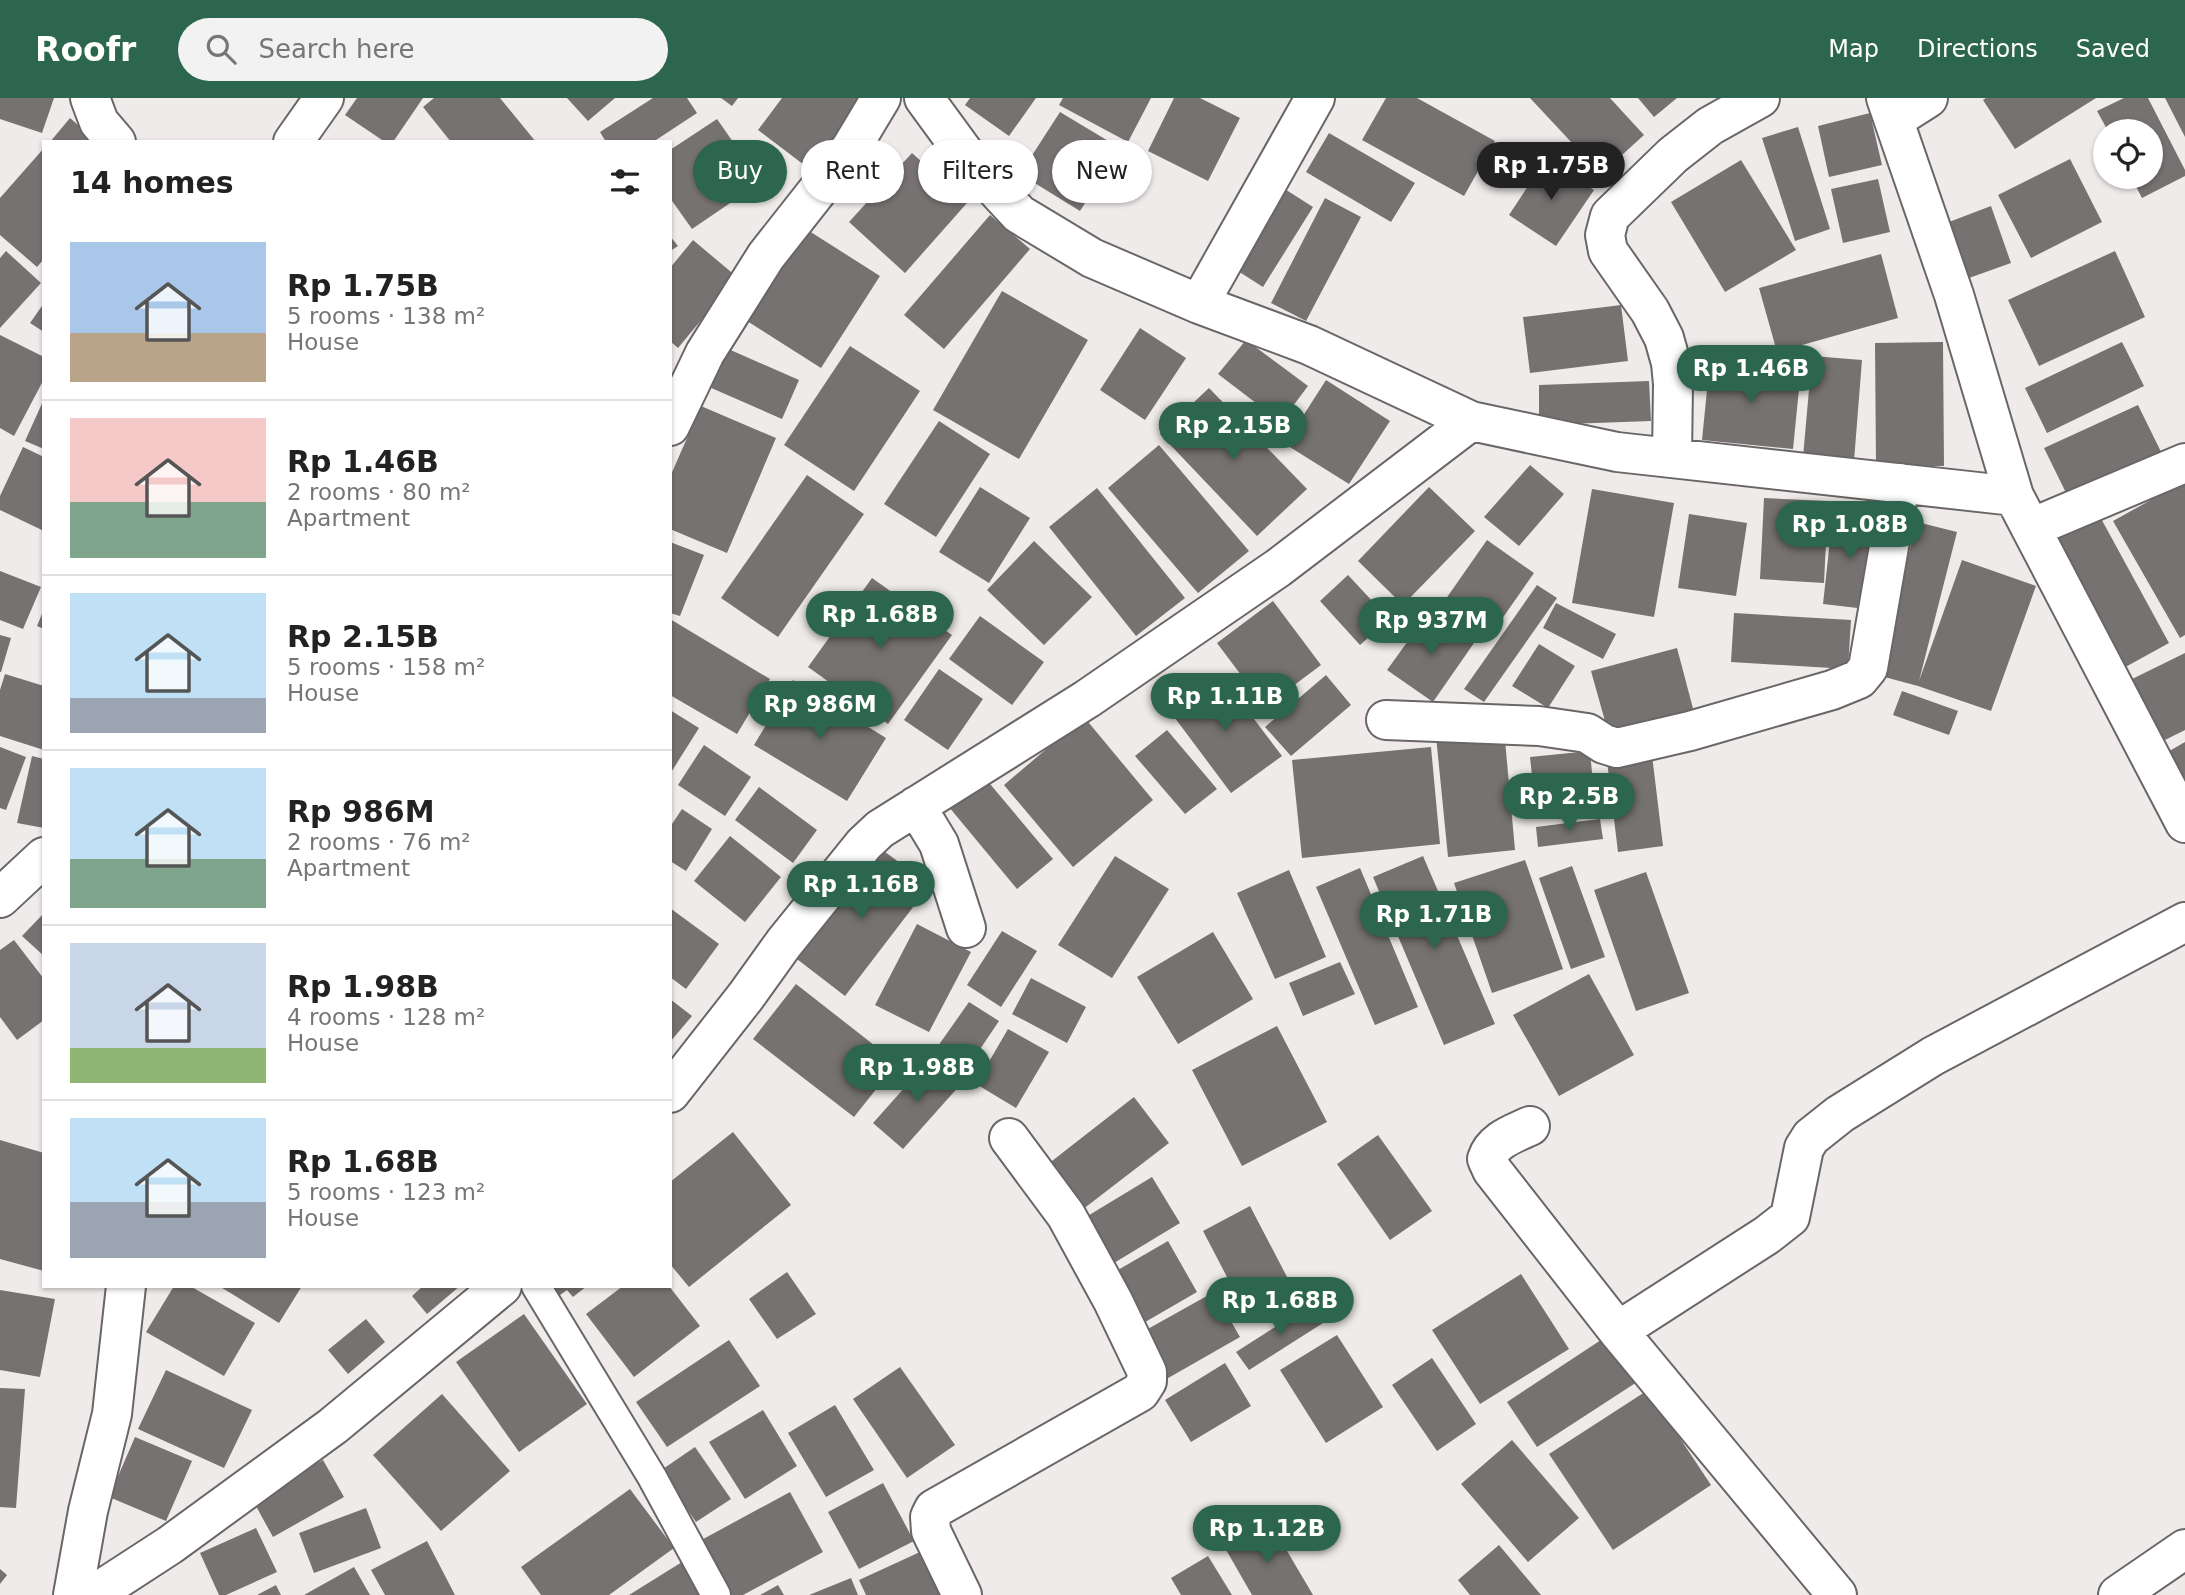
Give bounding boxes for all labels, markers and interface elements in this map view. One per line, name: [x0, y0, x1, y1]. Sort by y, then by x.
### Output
search box: [178, 18, 668, 81]
text: Roofr: [35, 30, 136, 69]
icon: search: [202, 30, 240, 68]
text: Search here: [258, 34, 415, 64]
text: Map: [1828, 35, 1879, 63]
text: Directions: [1917, 35, 2038, 63]
text: Saved: [2076, 35, 2150, 63]
map controls: [2093, 119, 2163, 189]
button: locate: [2093, 119, 2163, 189]
chip: Buy: [693, 140, 787, 203]
chip: Rent: [801, 140, 904, 203]
chip: Filters: [918, 140, 1038, 203]
chip: New: [1052, 140, 1152, 203]
pin: Rp 1.75B: [1479, 142, 1623, 202]
text: Rp 1.75B: [1493, 152, 1609, 178]
icon: filters: [606, 163, 644, 201]
text: 14 homes: [70, 165, 234, 200]
text: Rp 1.75B: [287, 268, 439, 303]
icon: home: [126, 270, 210, 354]
text: 5 rooms · 138 m²: [287, 303, 485, 329]
text: House: [287, 329, 359, 355]
pin: Rp 1.46B: [1679, 345, 1823, 405]
text: Rp 1.46B: [1693, 355, 1809, 381]
pin: Rp 2.15B: [1161, 402, 1305, 462]
text: Rp 2.15B: [1175, 412, 1291, 438]
text: Rp 1.46B: [287, 444, 439, 479]
icon: home: [126, 446, 210, 530]
text: 2 rooms · 80 m²: [287, 479, 471, 505]
pin: Rp 1.08B: [1778, 502, 1922, 561]
text: Apartment: [287, 505, 410, 531]
text: Rp 1.08B: [1792, 511, 1908, 537]
pin: Rp 1.68B: [808, 592, 952, 651]
pin: Rp 937M: [1366, 598, 1496, 657]
text: Rp 1.68B: [822, 601, 938, 627]
text: Rp 937M: [1374, 607, 1488, 633]
text: Rp 2.15B: [287, 619, 439, 654]
icon: home: [126, 621, 210, 705]
text: 5 rooms · 158 m²: [287, 654, 485, 680]
pin: Rp 1.11B: [1153, 674, 1297, 733]
text: House: [287, 680, 359, 706]
pin: Rp 986M: [755, 682, 885, 741]
text: Rp 1.11B: [1167, 683, 1283, 709]
text: Rp 986M: [763, 691, 877, 717]
pin: Rp 2.5B: [1504, 774, 1634, 833]
text: Rp 2.5B: [1519, 783, 1619, 809]
text: Rp 986M: [287, 794, 435, 829]
icon: home: [126, 796, 210, 880]
text: 2 rooms · 76 m²: [287, 829, 471, 855]
text: Apartment: [287, 855, 410, 881]
pin: Rp 1.16B: [789, 862, 933, 921]
text: Rp 1.16B: [803, 871, 919, 897]
pin: Rp 1.71B: [1362, 892, 1506, 951]
text: Rp 1.71B: [1376, 901, 1492, 927]
text: Rp 1.98B: [287, 969, 439, 1004]
icon: home: [126, 971, 210, 1055]
text: 4 rooms · 128 m²: [287, 1004, 485, 1030]
text: House: [287, 1030, 359, 1056]
pin: Rp 1.98B: [845, 1044, 989, 1104]
text: Rp 1.98B: [859, 1054, 975, 1080]
text: Rp 1.68B: [287, 1144, 439, 1179]
icon: home: [126, 1146, 210, 1230]
text: 5 rooms · 123 m²: [287, 1179, 485, 1205]
text: House: [287, 1205, 359, 1231]
pin: Rp 1.68B: [1208, 1278, 1352, 1337]
text: Rp 1.68B: [1222, 1287, 1338, 1313]
pin: Rp 1.12B: [1195, 1506, 1339, 1565]
text: Rp 1.12B: [1209, 1515, 1325, 1541]

